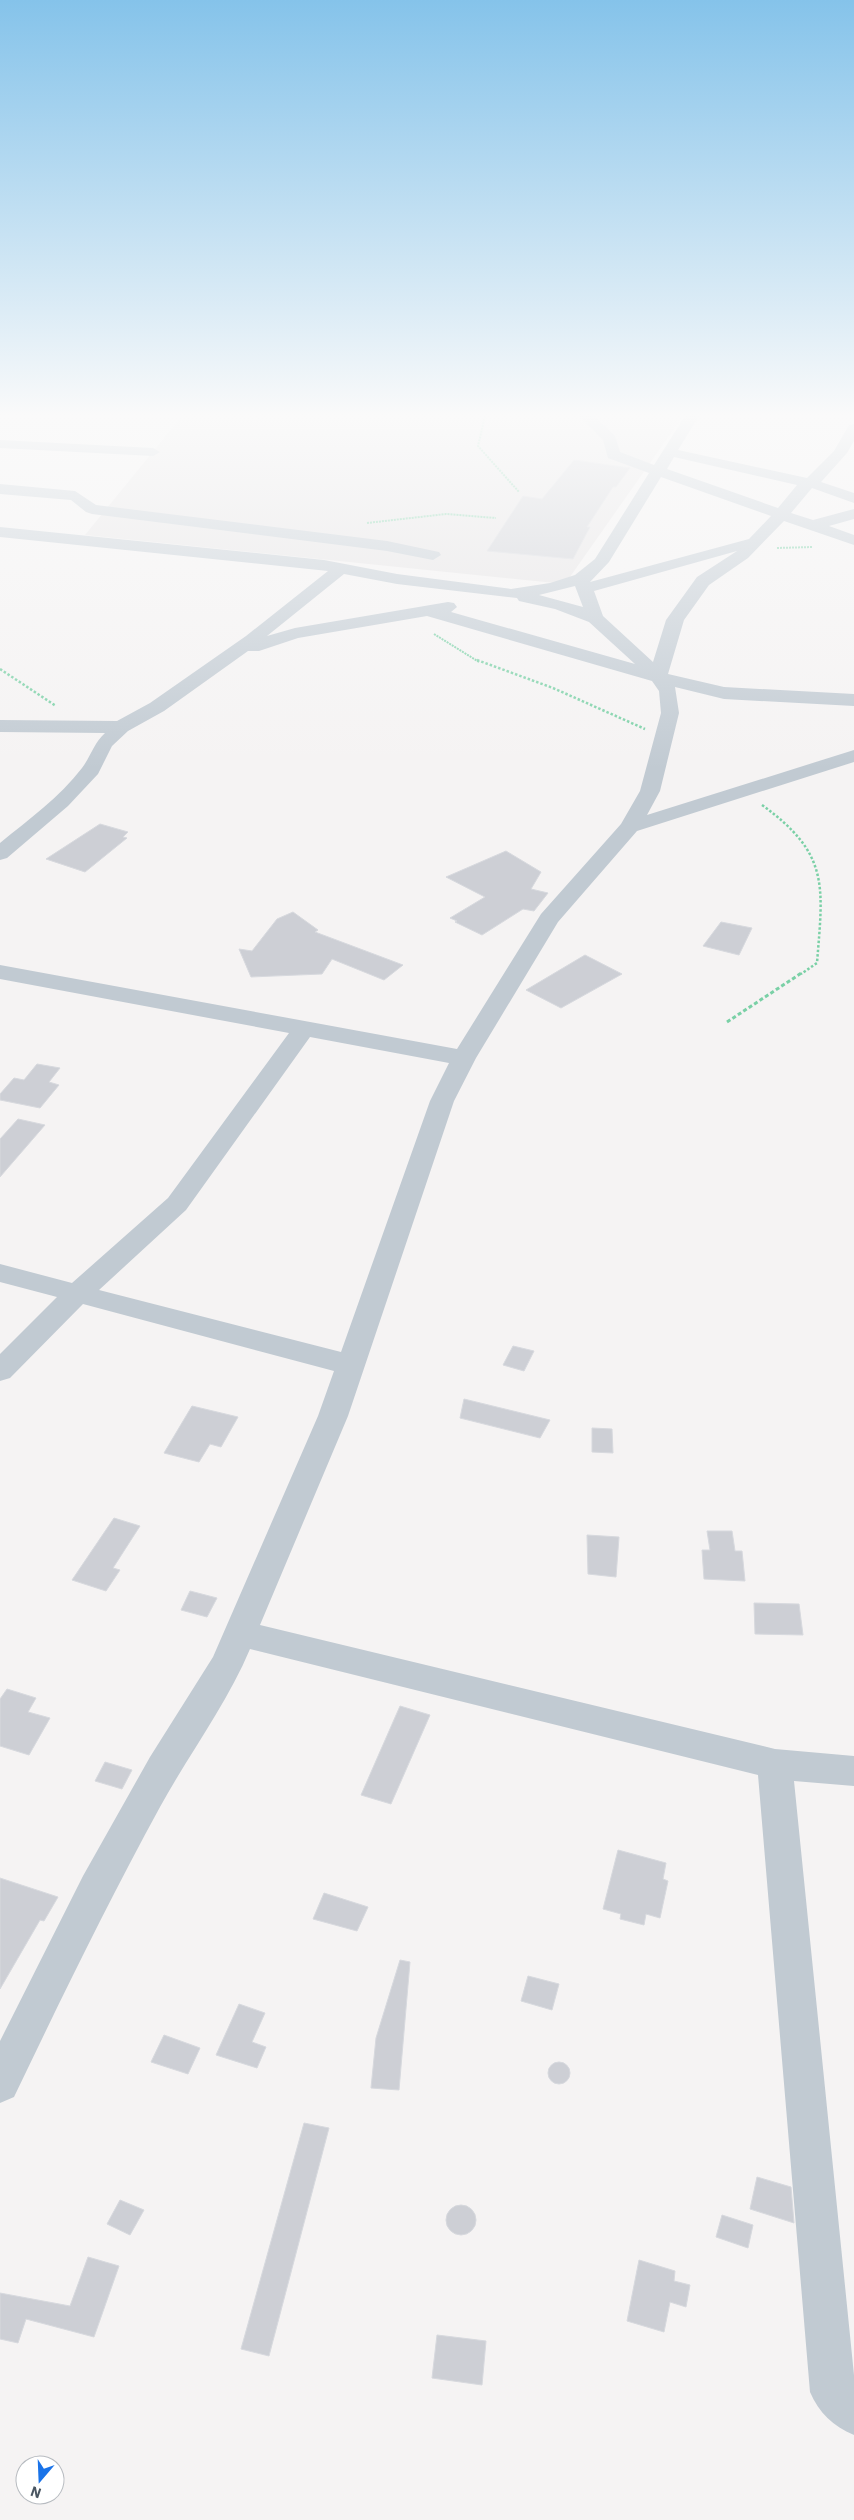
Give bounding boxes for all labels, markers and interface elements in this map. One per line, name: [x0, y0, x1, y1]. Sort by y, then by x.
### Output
north arrow: [15, 2455, 65, 2505]
text: N: [28, 2482, 43, 2502]

